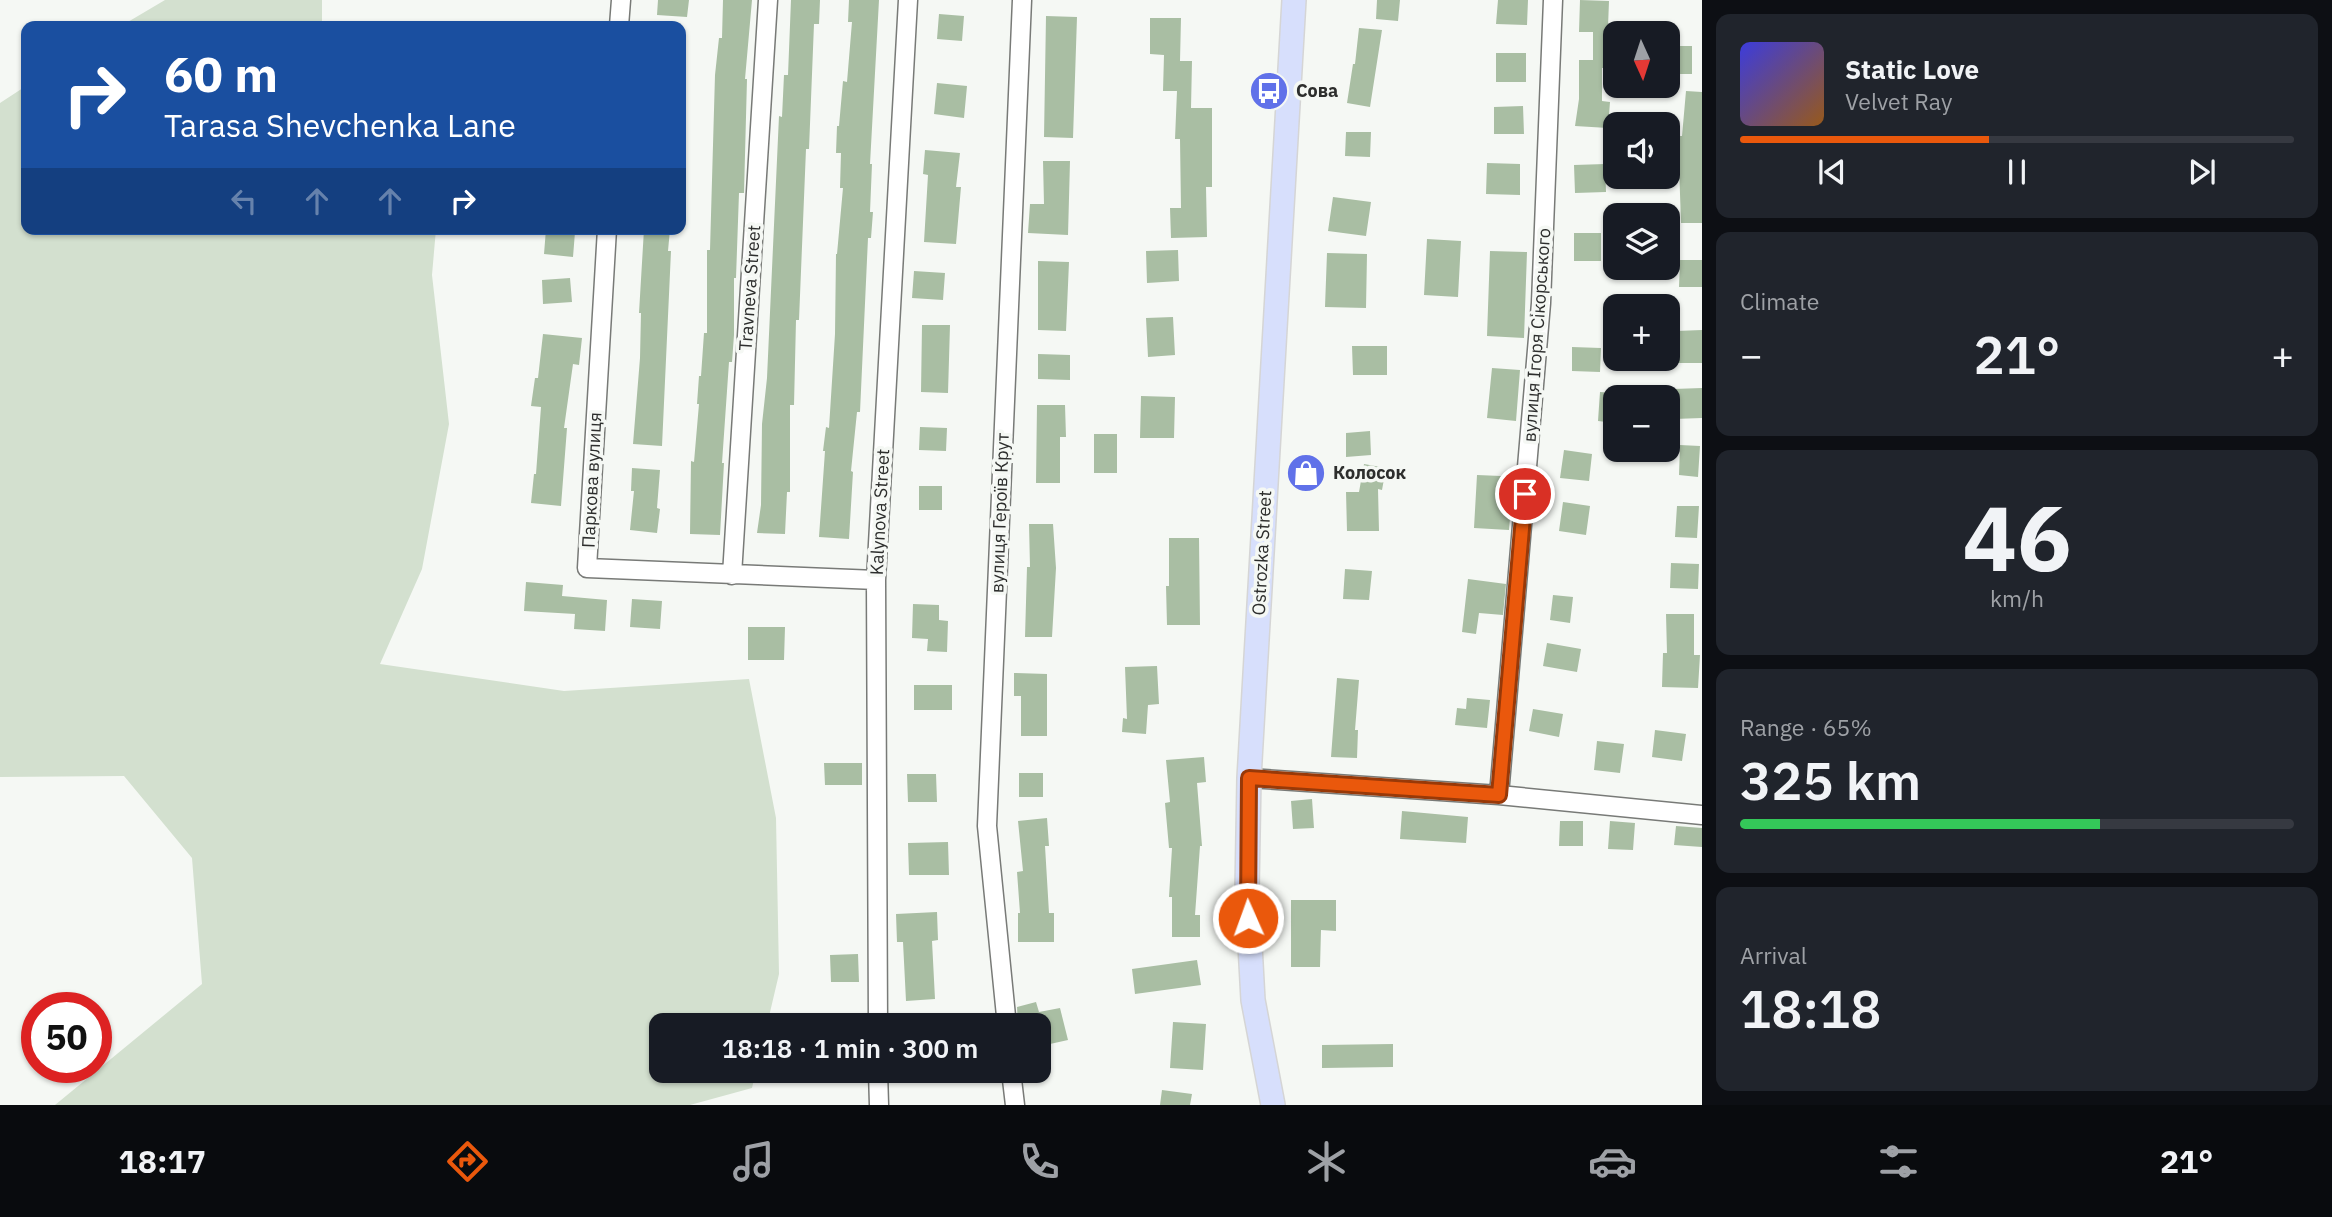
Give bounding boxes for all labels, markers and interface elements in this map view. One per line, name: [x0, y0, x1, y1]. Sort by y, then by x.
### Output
north arrow: [1603, 21, 1680, 98]
map controls: [1603, 21, 1680, 462]
text: 60 m: [164, 42, 278, 105]
icon: right: [49, 49, 140, 140]
text: Static Love: [1845, 52, 1979, 86]
bus stop icon: Сова: [1248, 70, 1290, 112]
place label: Сова: [1296, 79, 1338, 102]
text: Velvet Ray: [1845, 86, 1952, 116]
text: Tarasa Shevchenka Lane: [164, 104, 516, 146]
button: sound: [1603, 112, 1680, 189]
icon: previous: [1813, 153, 1851, 191]
icon: pause: [1998, 153, 2036, 191]
icon: next: [2183, 153, 2221, 191]
icon: left: [225, 182, 263, 220]
icon: ahead: [298, 182, 336, 220]
icon: ahead: [371, 182, 409, 220]
icon: right: [444, 182, 482, 220]
button: layers: [1603, 203, 1680, 280]
street label: Travneva Street: [734, 224, 765, 352]
street label: вулиця Ігоря Сікорського: [1518, 227, 1555, 443]
text: Climate: [1740, 286, 1819, 316]
button: +: [1603, 294, 1680, 371]
text: 21°: [1974, 321, 2060, 388]
text: −: [1740, 330, 1763, 379]
text: +: [2271, 330, 2294, 379]
button: −: [1603, 385, 1680, 462]
street label: Паркова вулиця: [576, 412, 607, 548]
street label: вулиця Героїв Крут: [985, 432, 1014, 593]
street label: Kalynova Street: [865, 448, 894, 576]
shop icon: Колосок: [1285, 452, 1327, 494]
place label: Колосок: [1333, 461, 1406, 484]
pin: [1495, 464, 1555, 524]
icon: arrive: [1506, 475, 1544, 513]
text: 46: [1962, 478, 2072, 596]
street label: Ostrozka Street: [1247, 490, 1276, 616]
text: km/h: [1990, 583, 2044, 613]
text: Range · 65%: [1740, 712, 1872, 742]
text: 325 km: [1740, 747, 1921, 814]
position arrow: [1211, 881, 1285, 955]
text: Arrival: [1740, 940, 1807, 970]
text: 18:18: [1740, 975, 1881, 1042]
speed limit sign: 50: [21, 992, 112, 1083]
text: 18:18 · 1 min · 300 m: [722, 1031, 978, 1065]
icon: directions: [443, 1137, 492, 1186]
icon: music: [729, 1137, 778, 1186]
icon: phone: [1015, 1137, 1064, 1186]
icon: climate: [1302, 1137, 1351, 1186]
icon: car: [1588, 1137, 1637, 1186]
icon: filters: [1874, 1137, 1923, 1186]
text: 18:17: [119, 1140, 206, 1182]
text: 21°: [2160, 1140, 2213, 1182]

